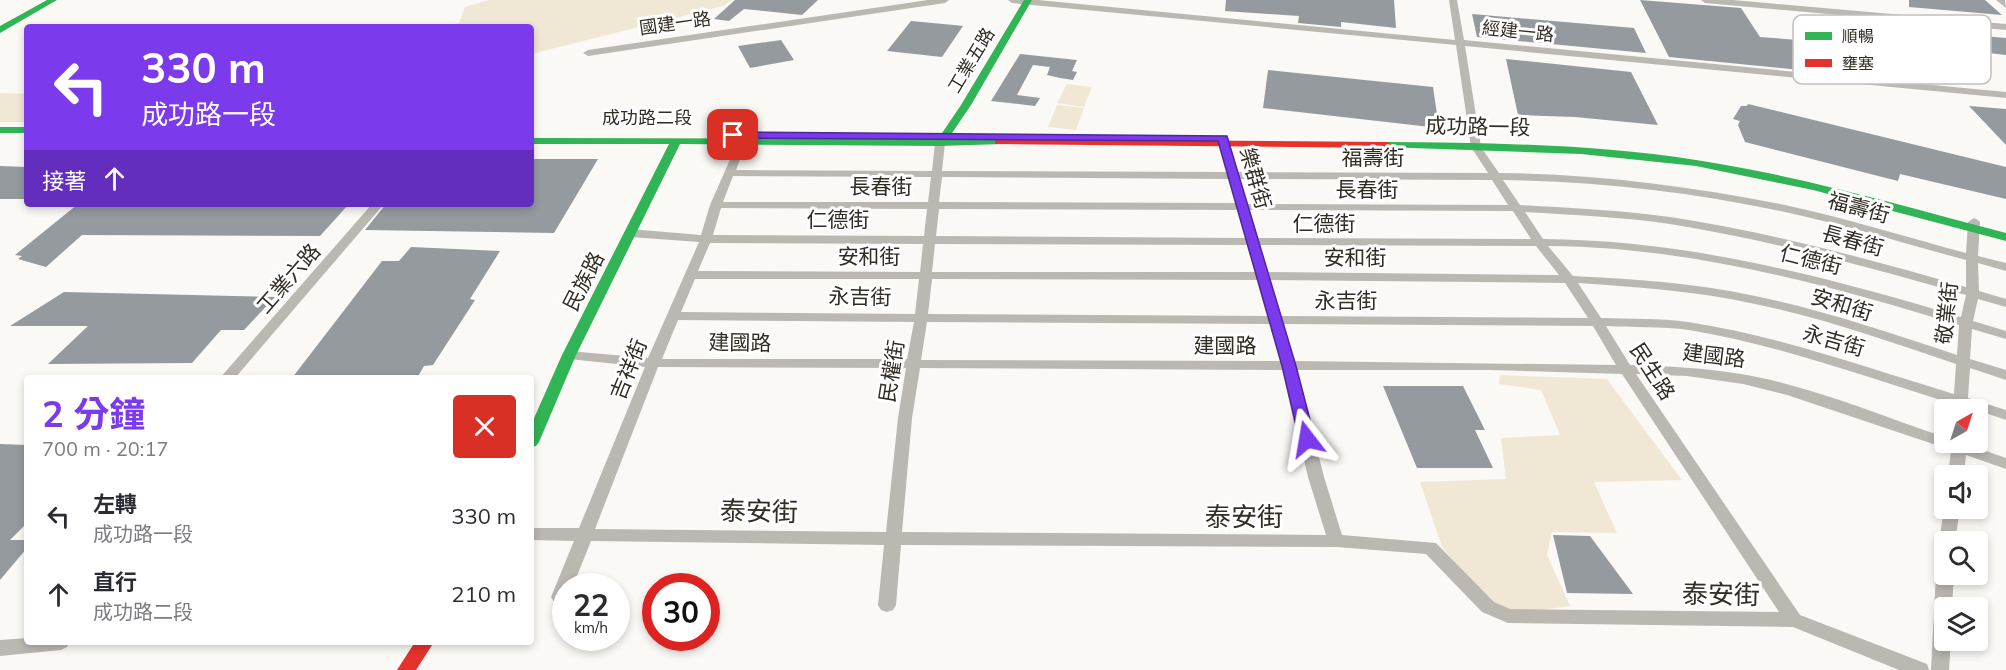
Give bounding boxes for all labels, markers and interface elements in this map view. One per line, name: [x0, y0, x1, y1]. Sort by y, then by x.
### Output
street label: 國建一路: [638, 7, 712, 39]
legend: [1793, 15, 1991, 84]
street label: 經建一路: [1481, 16, 1555, 46]
street label: 工業五路: [943, 23, 999, 97]
text: 順暢: [1842, 26, 1874, 46]
text: 330 m: [141, 41, 266, 94]
icon: left: [42, 48, 120, 126]
text: 壅塞: [1842, 53, 1874, 73]
text: 成功路一段: [141, 97, 276, 131]
street label: 成功路二段: [602, 106, 692, 129]
pin: [707, 109, 758, 160]
street label: 成功路一段: [1425, 112, 1531, 140]
icon: arrive: [716, 118, 749, 151]
street label: 樂群街: [1235, 144, 1277, 212]
street label: 福壽街: [1342, 144, 1405, 170]
icon: ahead: [98, 162, 131, 195]
text: 接著: [42, 167, 86, 195]
street label: 長春街: [850, 173, 913, 199]
street label: 長春街: [1336, 176, 1399, 202]
street label: 福壽街: [1825, 186, 1893, 228]
street label: 仁德街: [807, 206, 870, 232]
street label: 仁德街: [1293, 210, 1356, 236]
street label: 長春街: [1819, 219, 1887, 261]
street label: 工業六路: [251, 238, 325, 318]
street label: 仁德街: [1777, 239, 1845, 279]
street label: 安和街: [838, 243, 901, 269]
street label: 安和街: [1324, 244, 1387, 270]
street label: 民族路: [557, 247, 609, 315]
street label: 敬業街: [1930, 280, 1962, 346]
street label: 永吉街: [828, 282, 892, 310]
street label: 安和街: [1808, 282, 1876, 326]
street label: 永吉街: [1315, 287, 1378, 313]
street label: 永吉街: [1800, 319, 1868, 361]
street label: 建國路: [708, 328, 772, 356]
street label: 建國路: [1194, 332, 1257, 358]
street label: 吉祥街: [604, 335, 652, 403]
street label: 民權街: [873, 338, 909, 404]
street label: 民生路: [1625, 338, 1681, 404]
street label: 建國路: [1681, 338, 1747, 372]
text: 2 分鐘: [42, 391, 145, 436]
button: close: [453, 395, 516, 458]
north arrow: [1934, 399, 1988, 453]
map controls: [1934, 399, 1988, 651]
position arrow: [1275, 407, 1339, 471]
text: 700 m · 20:17: [42, 436, 168, 461]
button: sound: [1934, 465, 1988, 519]
text: 左轉: [93, 490, 137, 518]
street label: 泰安街: [720, 494, 798, 528]
icon: left: [42, 500, 75, 533]
street label: 泰安街: [1205, 500, 1283, 533]
text: 330 m: [451, 502, 516, 530]
text: 成功路一段: [93, 521, 193, 546]
button: search: [1934, 531, 1988, 585]
text: 直行: [93, 568, 137, 596]
speed limit sign: 30: [642, 573, 720, 651]
street label: 泰安街: [1682, 577, 1760, 611]
icon: ahead: [42, 578, 75, 611]
text: 210 m: [451, 580, 516, 608]
text: 22: [573, 586, 609, 624]
button: layers: [1934, 597, 1988, 651]
text: 成功路二段: [93, 599, 193, 624]
text: km/h: [574, 618, 608, 637]

